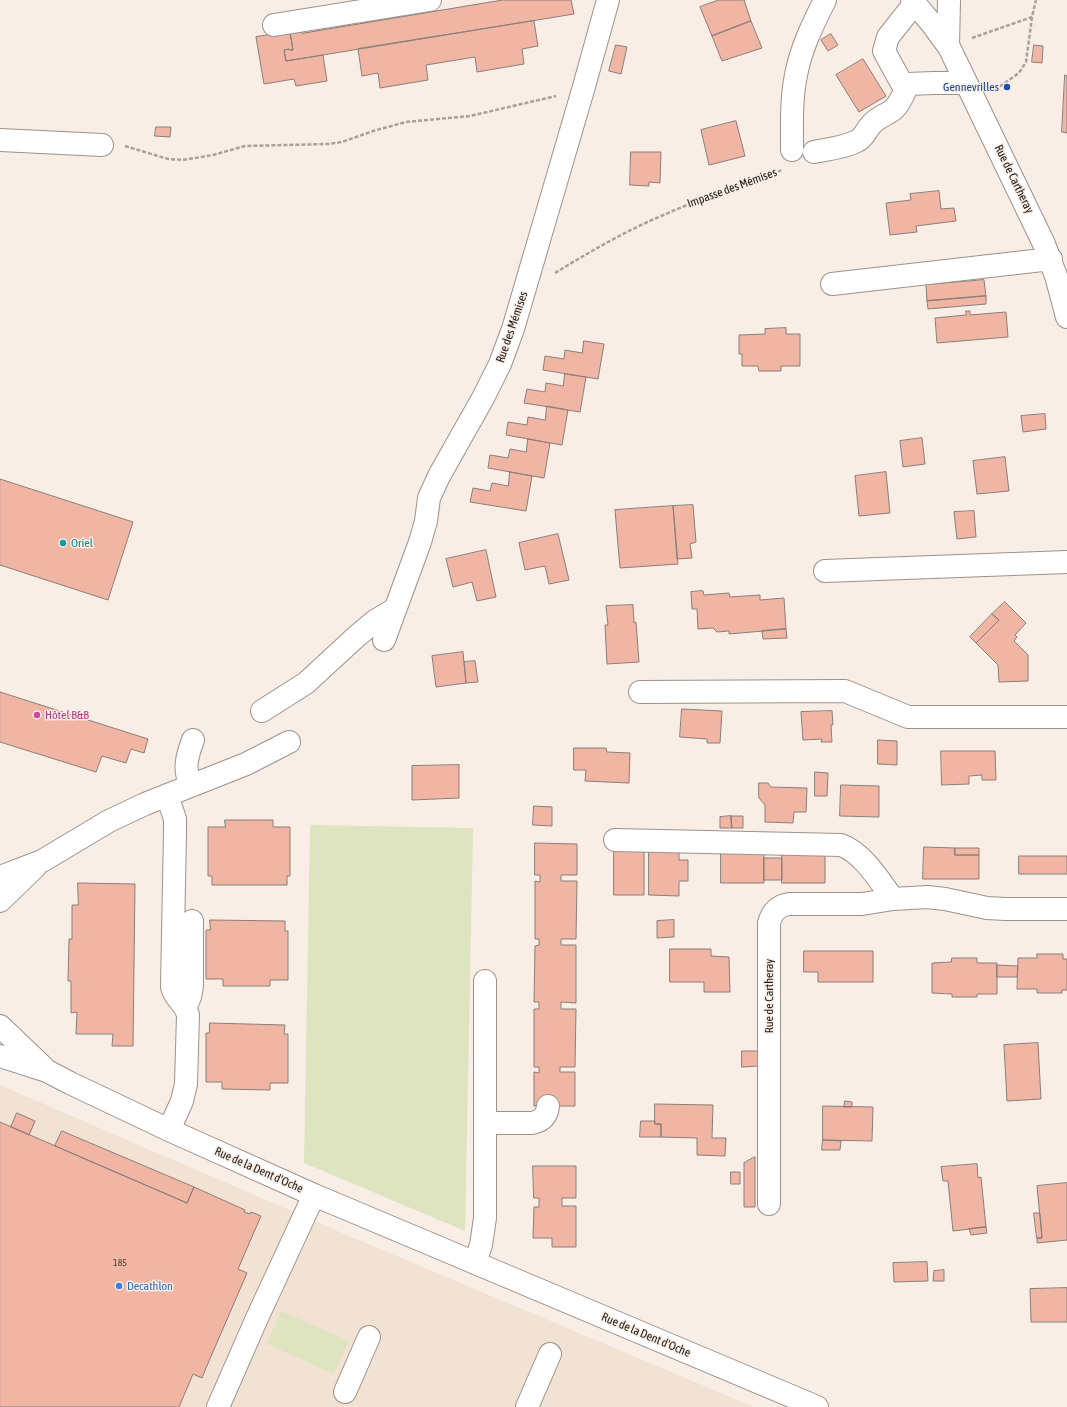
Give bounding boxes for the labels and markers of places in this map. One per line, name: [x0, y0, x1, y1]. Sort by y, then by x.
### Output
place label: Gennevrilles: [943, 80, 999, 94]
marker: Gennevrilles: [1002, 82, 1012, 92]
place label: Oriel: [71, 536, 93, 550]
marker: Oriel: [58, 538, 68, 548]
place label: Hôtel B&B: [45, 708, 89, 722]
marker: Hôtel B&B: [32, 710, 42, 720]
place label: Decathlon: [127, 1279, 173, 1293]
marker: Decathlon: [114, 1281, 124, 1291]

